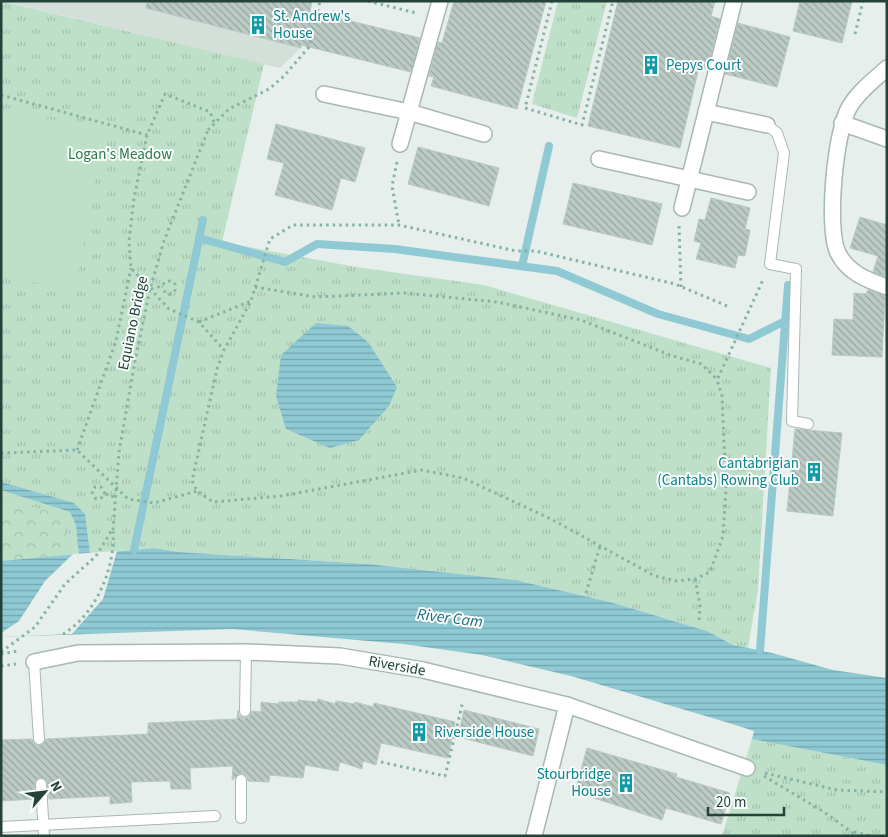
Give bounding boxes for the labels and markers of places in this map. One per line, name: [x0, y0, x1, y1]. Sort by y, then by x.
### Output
place label: St. Andrew's House: [273, 6, 350, 44]
building icon: St. Andrew's House: [247, 14, 269, 36]
building icon: Pepys Court: [640, 54, 662, 76]
place label: Pepys Court: [666, 55, 741, 76]
place label: Cantabrigian (Cantabs) Rowing Club: [657, 453, 799, 491]
building icon: Cantabrigian (Cantabs) Rowing Club: [803, 461, 825, 483]
building icon: Riverside House: [408, 721, 430, 743]
place label: Riverside House: [434, 722, 534, 743]
place label: Stourbridge House: [537, 764, 611, 802]
building icon: Stourbridge House: [615, 772, 637, 794]

